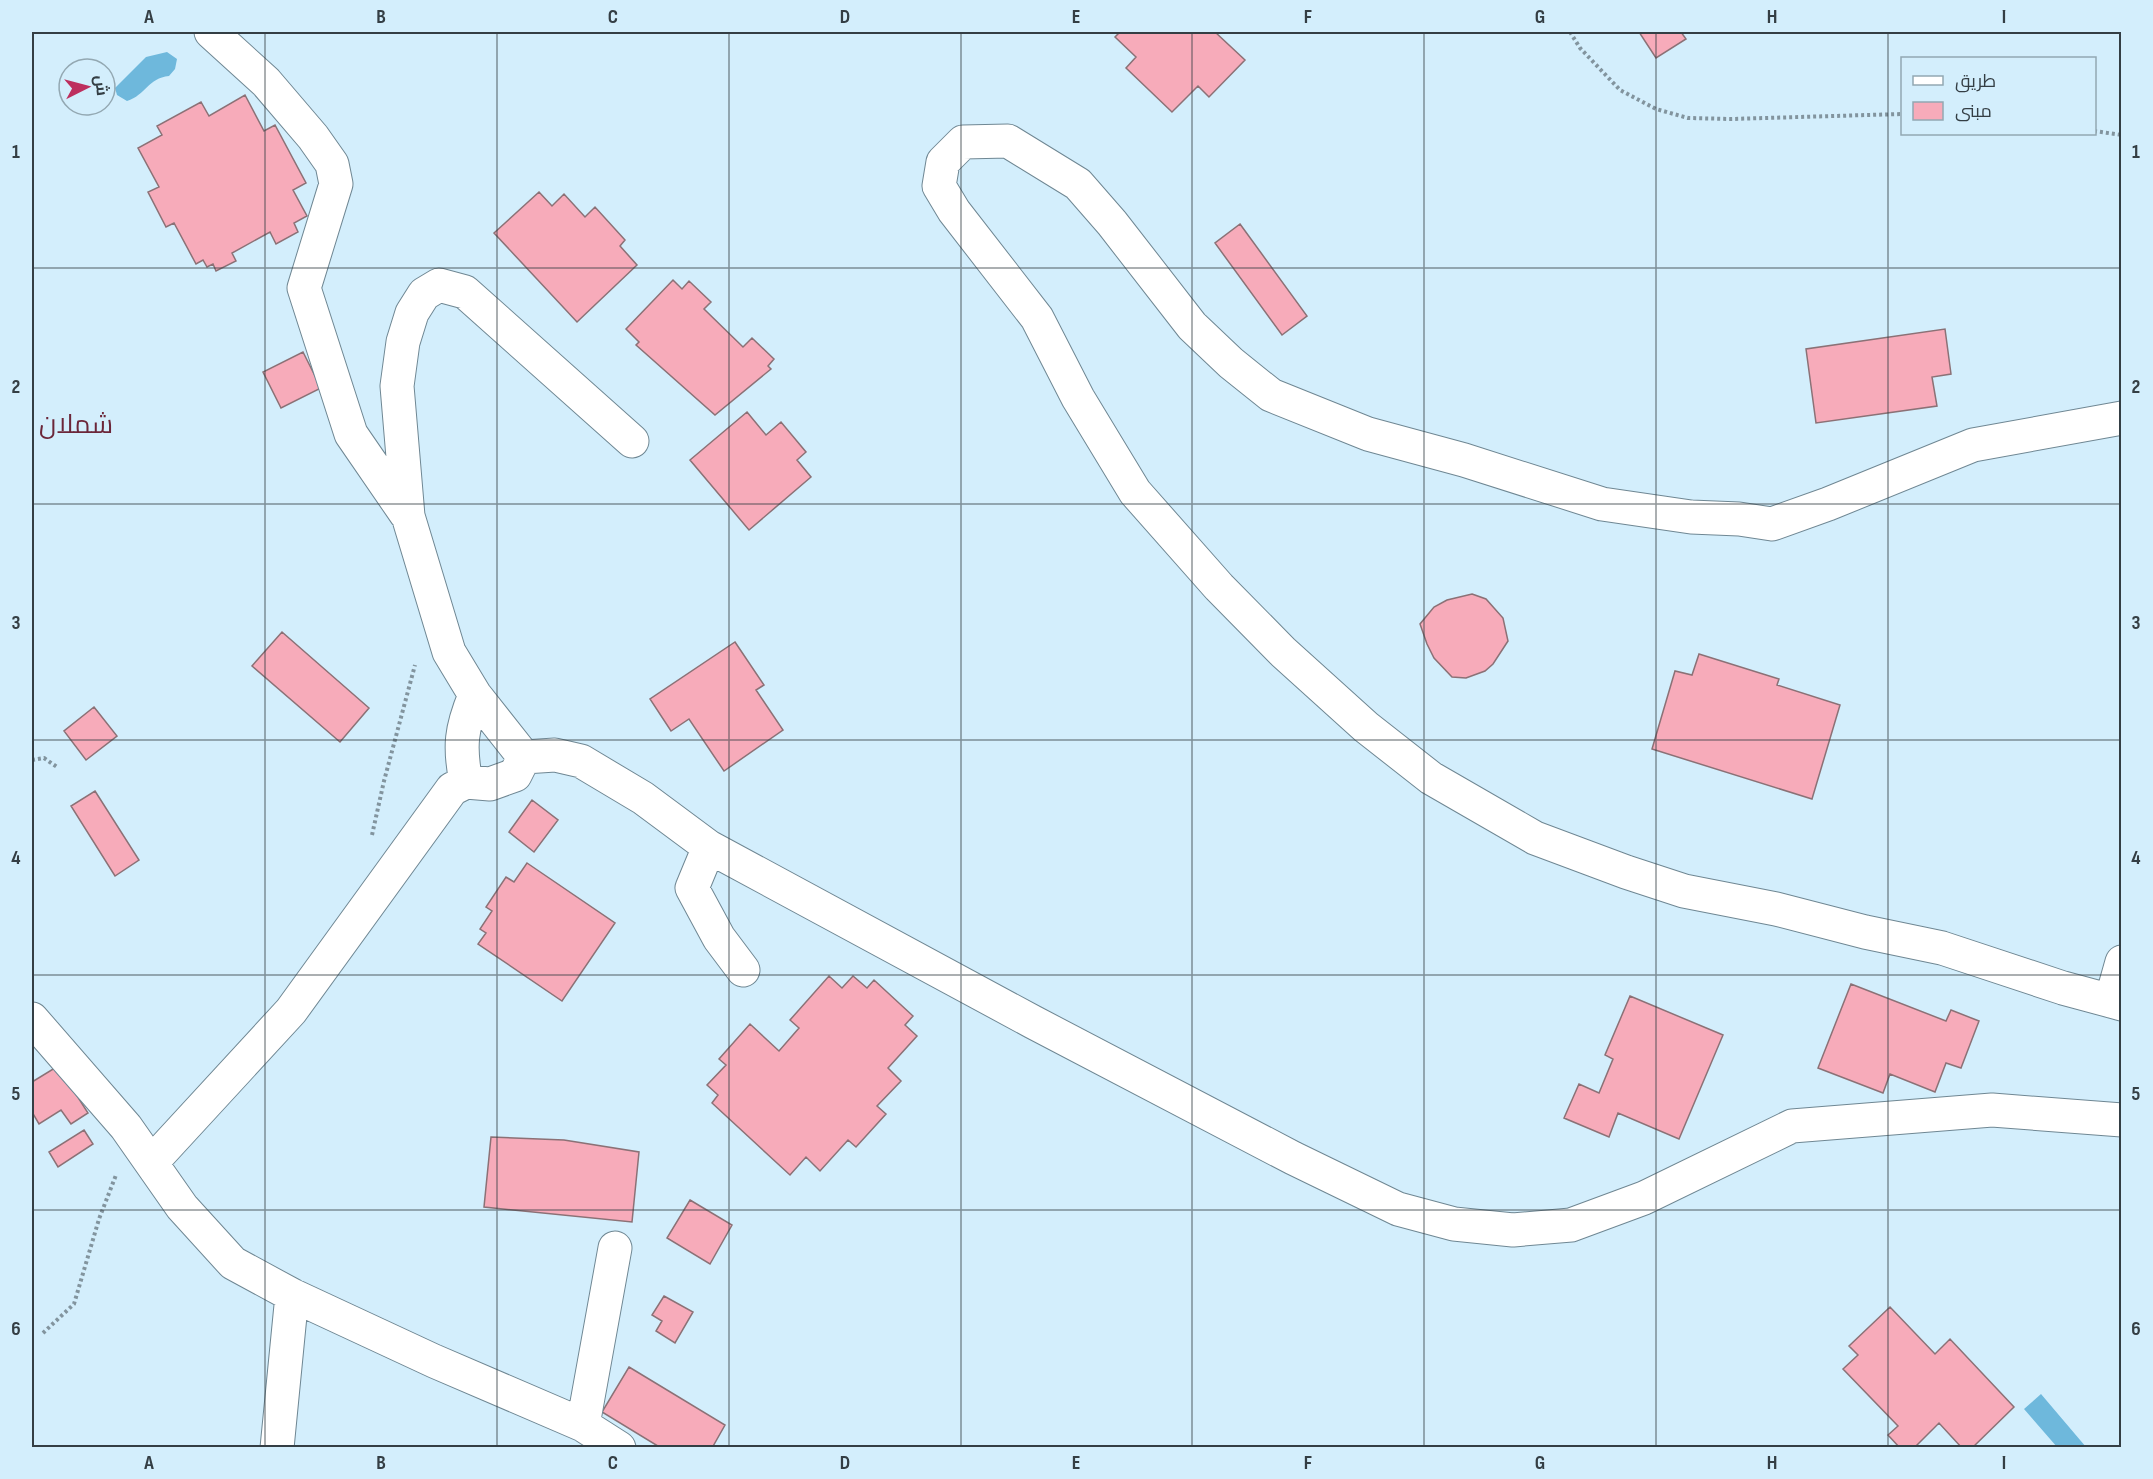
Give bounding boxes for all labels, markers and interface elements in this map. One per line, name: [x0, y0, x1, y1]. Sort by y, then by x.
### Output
text: A: [143, 5, 154, 29]
text: B: [376, 5, 386, 29]
text: C: [608, 5, 618, 29]
text: D: [840, 5, 850, 29]
text: E: [1072, 5, 1080, 29]
text: F: [1304, 5, 1312, 29]
text: G: [1535, 5, 1545, 29]
text: H: [1767, 5, 1777, 29]
text: I: [2002, 5, 2006, 29]
north arrow: [57, 57, 117, 117]
legend: [1901, 57, 2096, 135]
text: طريق: [1955, 71, 1996, 93]
text: ش: [90, 74, 111, 97]
text: مبنى: [1955, 101, 1992, 122]
text: 1: [12, 140, 20, 164]
text: 1: [2132, 140, 2140, 164]
text: 2: [12, 375, 20, 399]
text: 2: [2132, 375, 2140, 399]
district label: شملان: [39, 410, 113, 441]
text: 3: [12, 611, 21, 635]
text: 3: [2132, 611, 2141, 635]
text: 4: [11, 846, 21, 870]
text: 4: [2131, 846, 2141, 870]
text: 5: [12, 1082, 21, 1106]
text: 5: [2132, 1082, 2141, 1106]
text: 6: [11, 1317, 21, 1341]
text: 6: [2131, 1317, 2141, 1341]
text: A: [143, 1451, 154, 1475]
text: B: [376, 1451, 386, 1475]
text: C: [608, 1451, 618, 1475]
text: D: [840, 1451, 850, 1475]
text: E: [1072, 1451, 1080, 1475]
text: F: [1304, 1451, 1312, 1475]
text: G: [1535, 1451, 1545, 1475]
text: H: [1767, 1451, 1777, 1475]
text: I: [2002, 1451, 2006, 1475]

